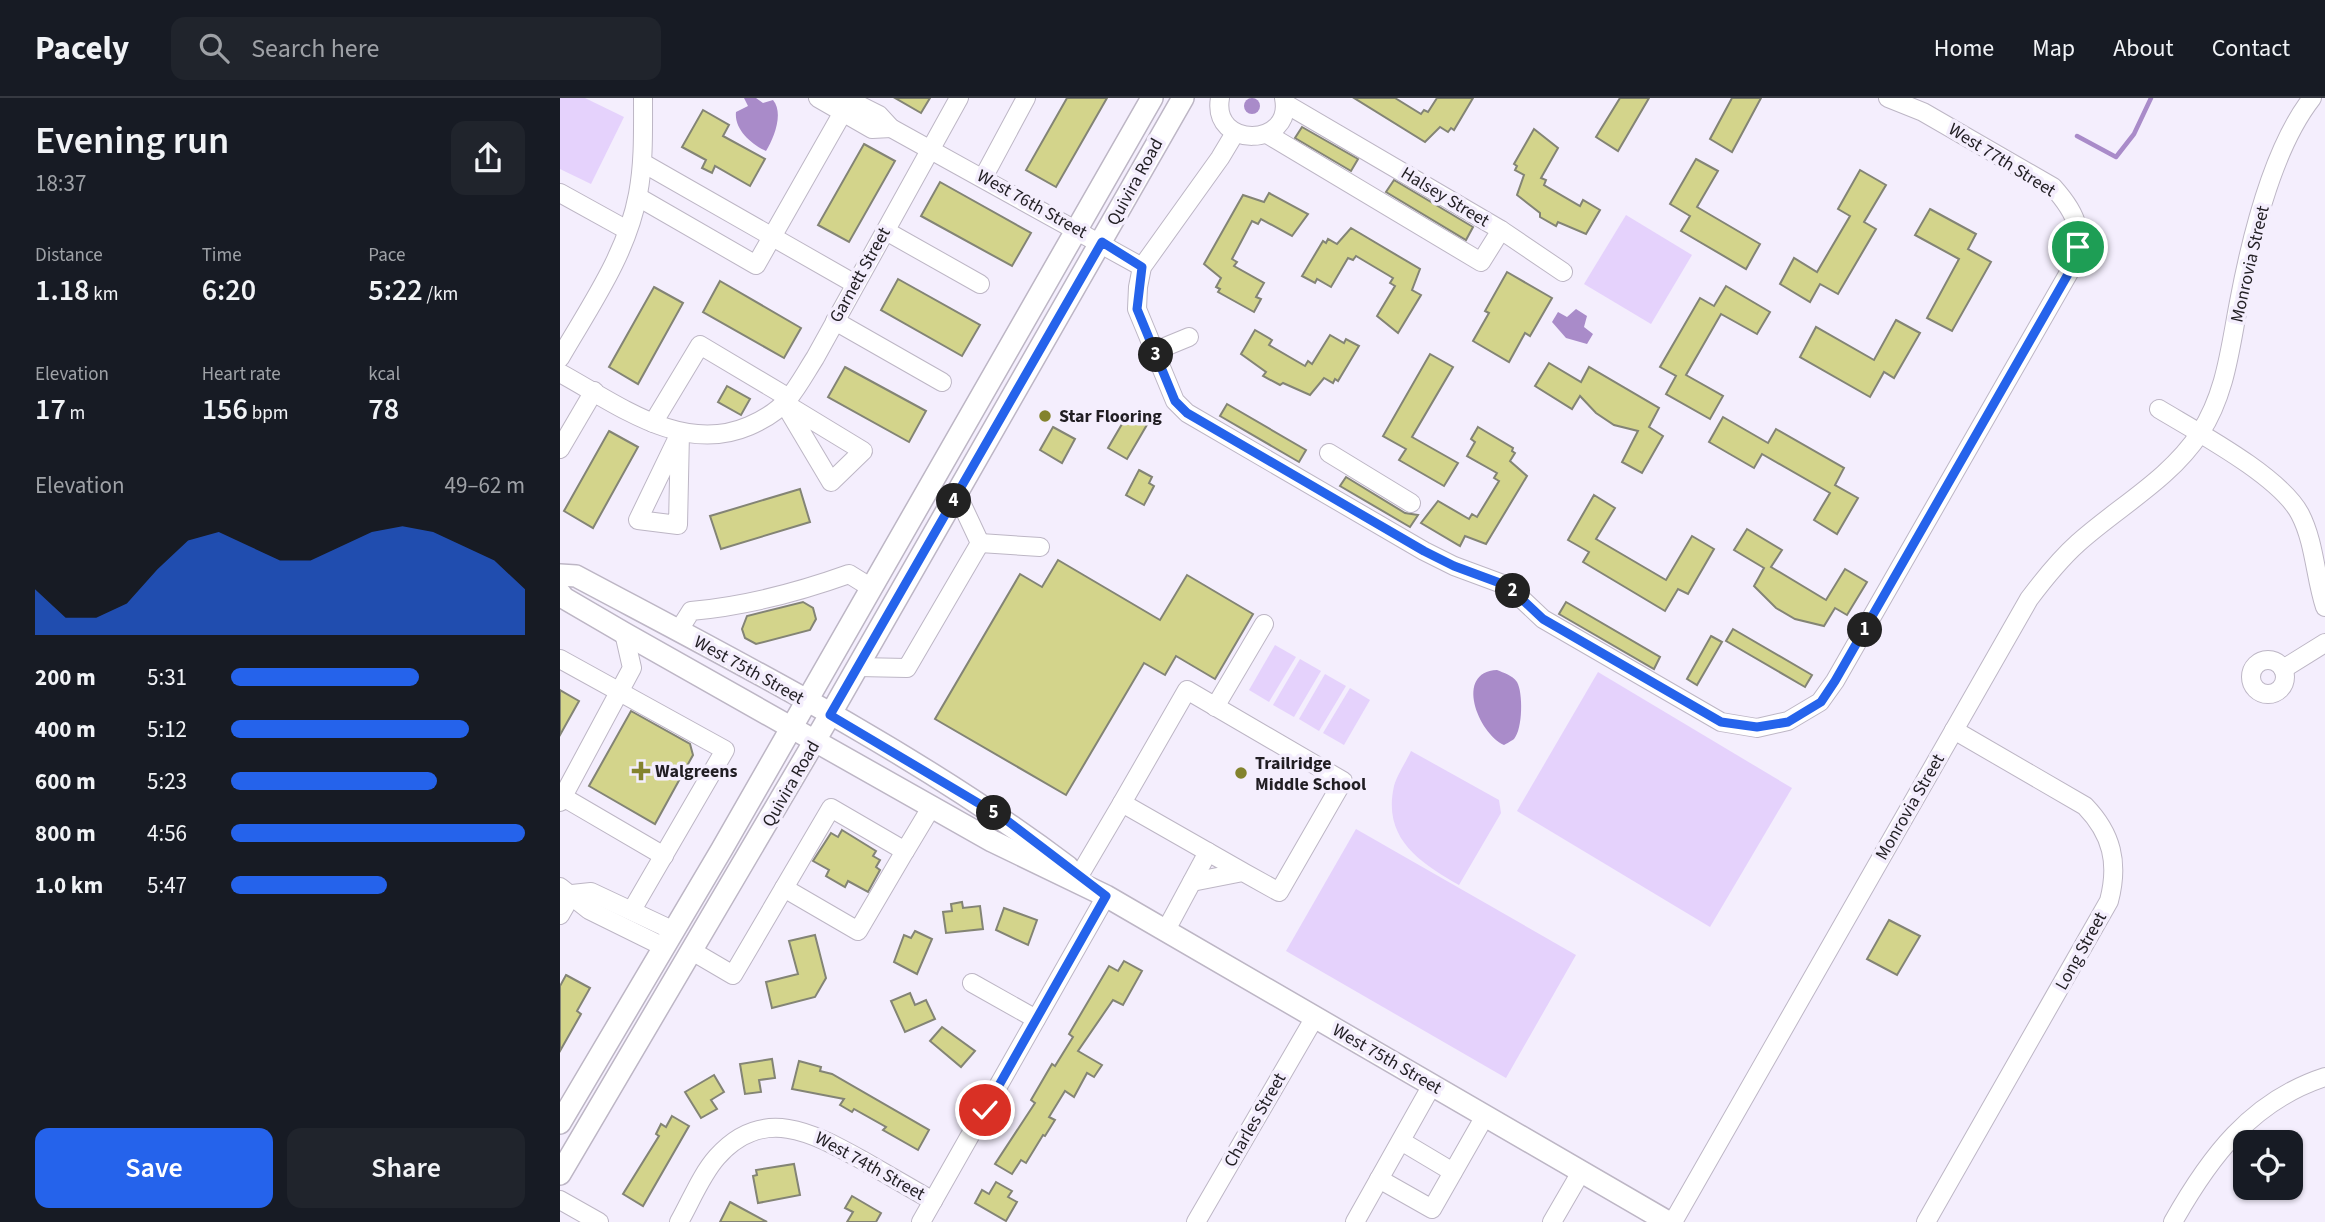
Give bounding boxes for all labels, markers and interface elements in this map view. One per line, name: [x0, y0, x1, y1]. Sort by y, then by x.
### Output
search box: [171, 17, 661, 80]
text: Pacely: [35, 25, 129, 72]
icon: search: [195, 29, 233, 67]
text: Search here: [251, 30, 379, 67]
text: Home: [1934, 31, 1994, 66]
text: Map: [2032, 31, 2075, 66]
text: About: [2113, 31, 2174, 66]
text: Contact: [2212, 31, 2290, 66]
text: Evening run: [35, 114, 229, 168]
street label: West 77th Street: [1943, 117, 2061, 203]
button: share: [451, 121, 525, 195]
street label: Quivira Road: [1101, 134, 1169, 230]
street label: Halsey Street: [1396, 161, 1494, 233]
street label: West 76th Street: [972, 163, 1092, 245]
text: 18:37: [35, 167, 86, 200]
street label: Monrovia Street: [2224, 203, 2276, 325]
pin: [2048, 217, 2108, 277]
street label: Garnett Street: [823, 223, 897, 327]
icon: arrive: [2059, 228, 2097, 266]
text: Distance: [35, 242, 103, 269]
text: Time: [202, 242, 242, 269]
text: Pace: [368, 242, 406, 269]
text: 1.18: [35, 269, 89, 312]
text: 6:20: [202, 269, 256, 312]
text: 5:22: [368, 269, 423, 312]
text: km: [89, 281, 118, 308]
text: /km: [423, 281, 458, 308]
pin: 3: [1138, 338, 1174, 372]
text: 3: [1150, 341, 1161, 368]
text: Elevation: [35, 361, 109, 388]
text: Heart rate: [202, 361, 281, 388]
text: kcal: [368, 361, 400, 388]
text: 17: [35, 388, 66, 431]
text: 156: [202, 388, 248, 431]
text: 78: [368, 388, 399, 431]
text: m: [66, 400, 85, 427]
text: bpm: [248, 400, 288, 427]
place label: Star Flooring: [1059, 404, 1162, 429]
marker: Star Flooring: [1037, 408, 1053, 424]
text: Elevation: [35, 469, 125, 502]
text: 49–62 m: [445, 469, 525, 502]
pin: 4: [936, 484, 972, 518]
text: 4: [948, 487, 959, 514]
pin: 2: [1496, 574, 1530, 608]
text: 2: [1507, 577, 1518, 604]
pin: 1: [1848, 612, 1882, 648]
text: 1: [1859, 616, 1870, 643]
street label: West 75th Street: [689, 629, 809, 711]
text: 200 m: [35, 661, 96, 694]
text: 5:31: [147, 661, 187, 694]
text: 400 m: [35, 713, 96, 746]
text: 5:12: [147, 713, 187, 746]
street label: Quivira Road: [756, 736, 826, 832]
street label: Monrovia Street: [1869, 749, 1951, 865]
place label: Trailridge Middle School: [1255, 751, 1366, 797]
place label: Walgreens: [655, 759, 738, 784]
marker: Walgreens: [633, 763, 649, 779]
text: 600 m: [35, 765, 96, 798]
text: 5:23: [147, 765, 187, 798]
marker: Trailridge Middle School: [1233, 765, 1249, 781]
pin: 5: [976, 796, 1012, 830]
text: 5: [988, 799, 999, 826]
text: 800 m: [35, 817, 96, 850]
text: 4:56: [147, 817, 187, 850]
text: 1.0 km: [35, 869, 103, 902]
text: 5:47: [147, 869, 187, 902]
street label: Long Street: [2049, 907, 2113, 995]
street label: West 75th Street: [1328, 1018, 1446, 1100]
street label: Charles Street: [1218, 1068, 1292, 1172]
pin: [955, 1080, 1015, 1140]
icon: check: [966, 1091, 1004, 1129]
street label: West 74th Street: [810, 1125, 930, 1207]
button: Save: [35, 1128, 273, 1208]
button: Share: [287, 1128, 525, 1208]
map controls: [2233, 1130, 2303, 1200]
button: locate: [2233, 1130, 2303, 1200]

